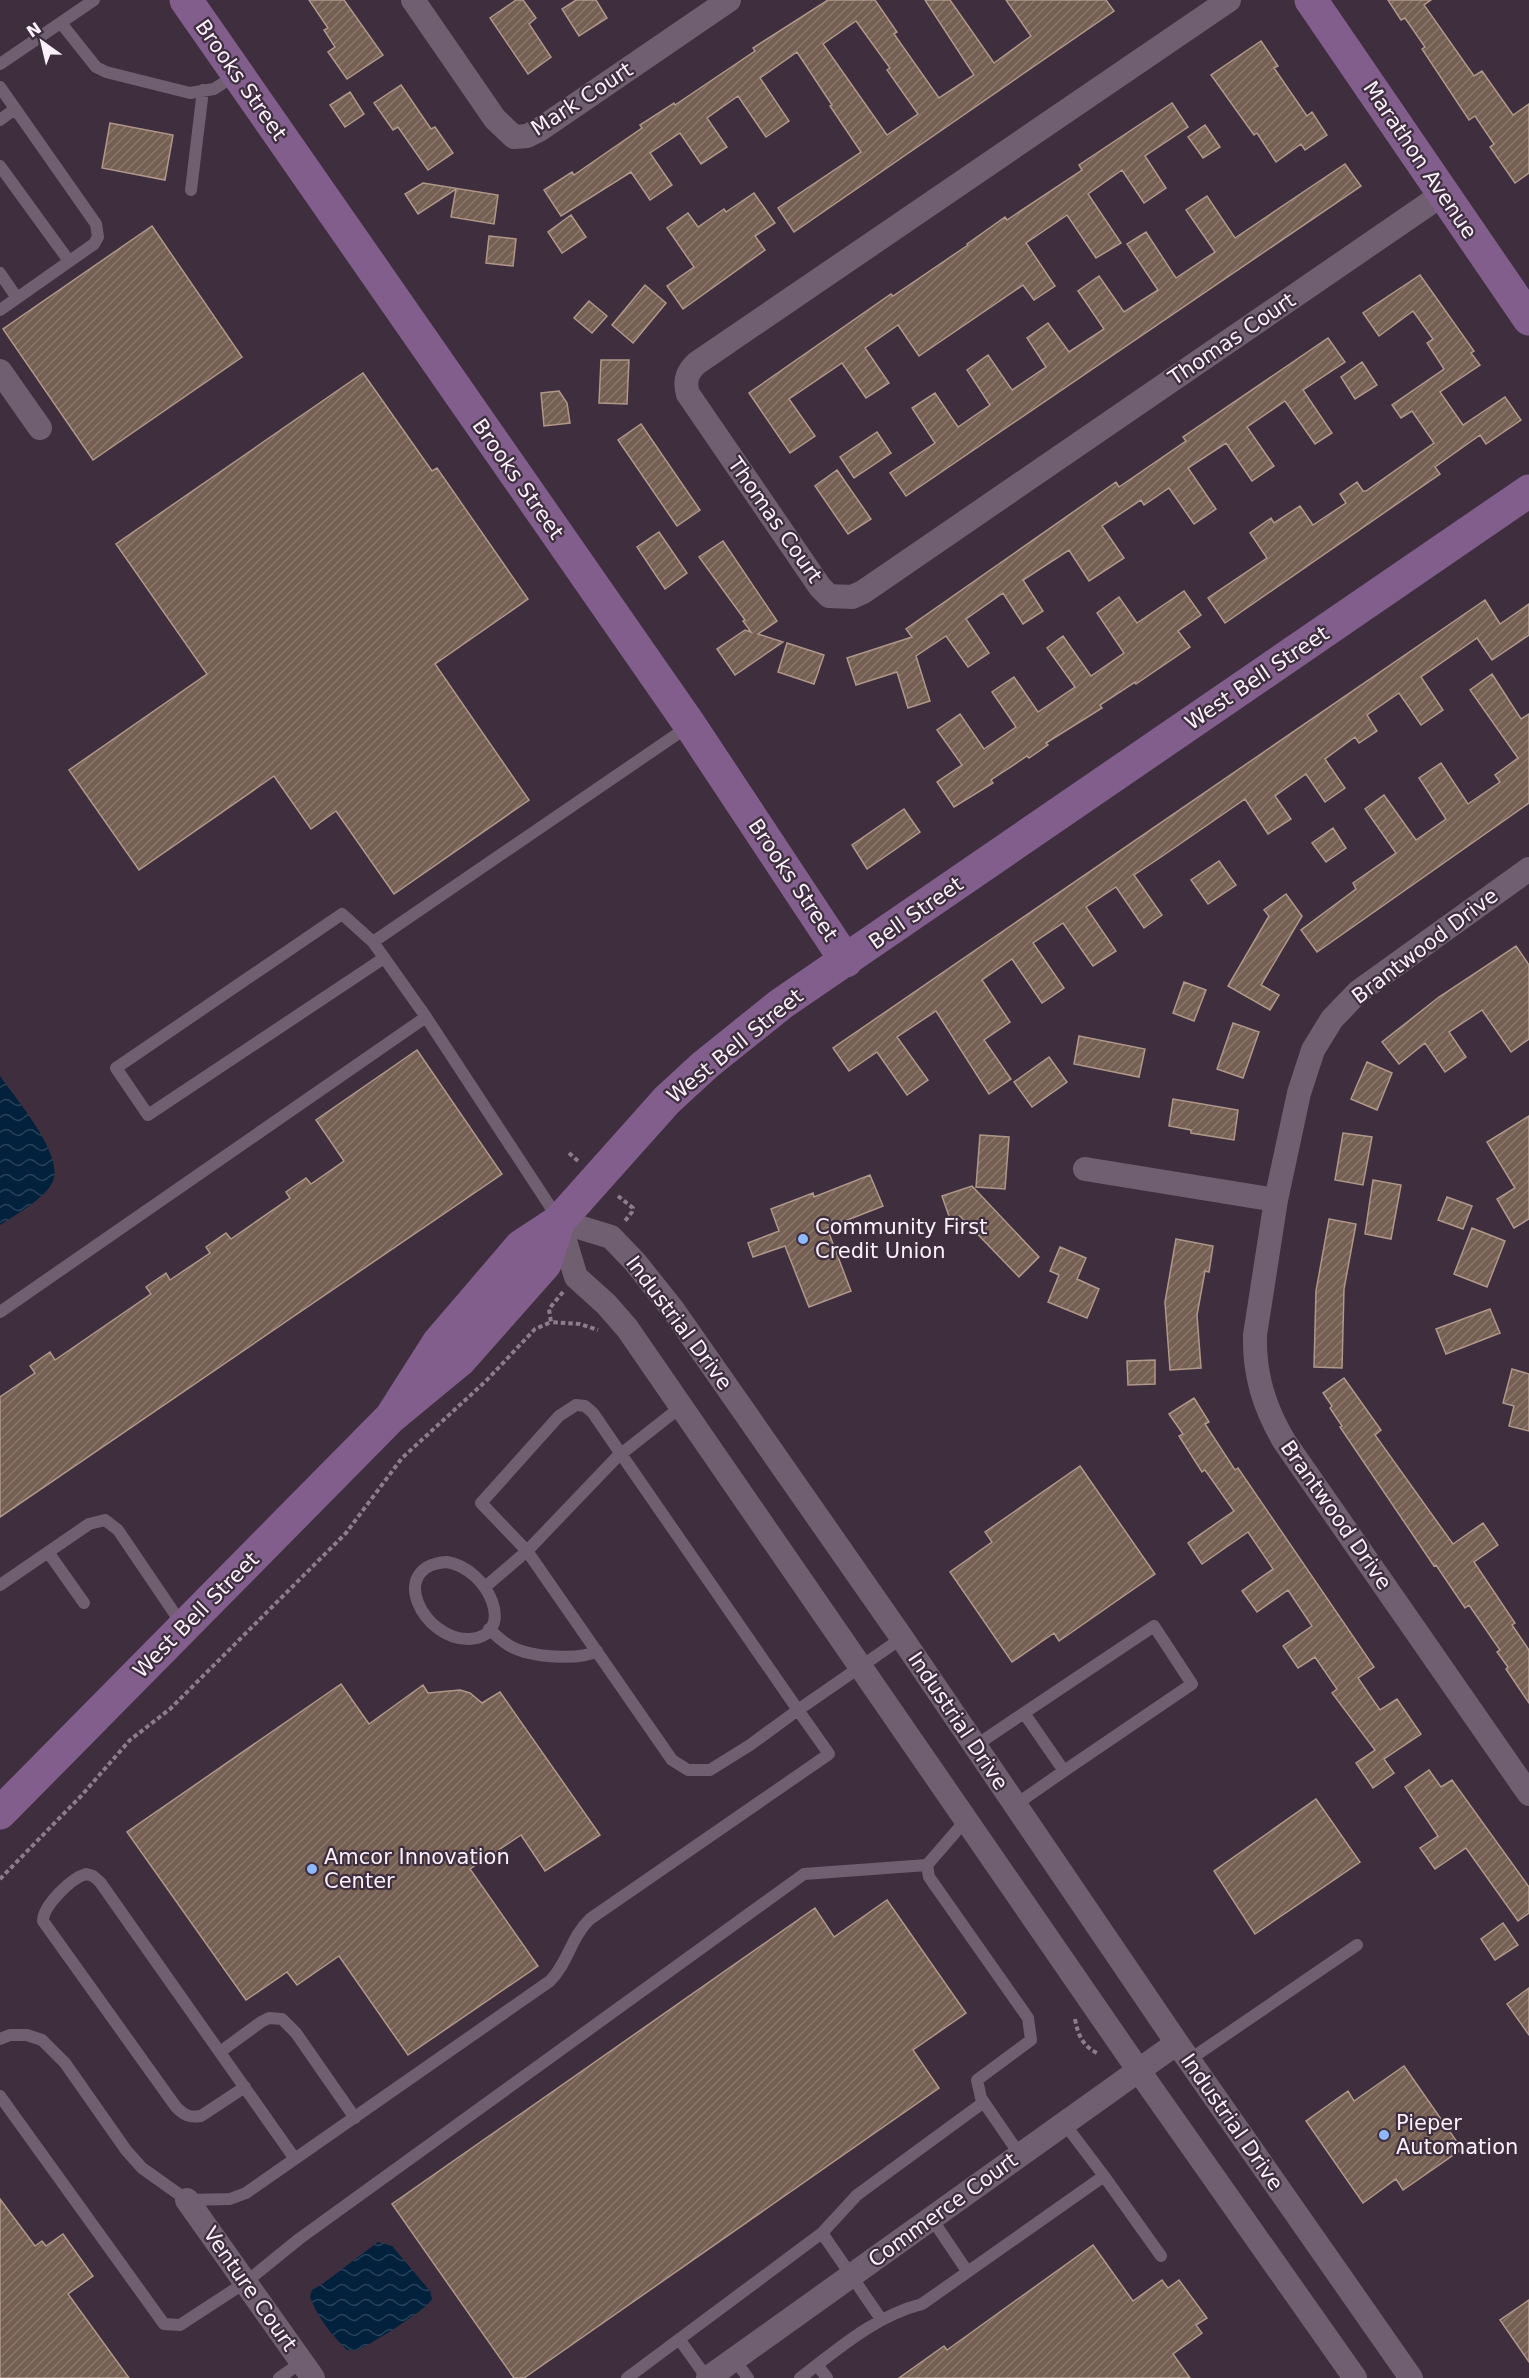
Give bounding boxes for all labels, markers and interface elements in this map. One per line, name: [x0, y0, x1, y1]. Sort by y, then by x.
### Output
north arrow: [12, 12, 72, 72]
street label: Brooks Street: [190, 15, 292, 145]
text: N: [23, 18, 45, 42]
street label: Mark Court: [527, 57, 637, 141]
street label: Marathon Avenue: [1358, 77, 1482, 243]
street label: Thomas Court: [1163, 288, 1300, 391]
street label: Brooks Street: [467, 414, 569, 544]
street label: Thomas Court: [722, 452, 827, 587]
street label: West Bell Street: [1181, 621, 1333, 735]
street label: Brooks Street: [743, 814, 843, 946]
street label: Bell Street: [864, 872, 968, 954]
street label: Brantwood Drive: [1347, 883, 1503, 1009]
street label: West Bell Street: [662, 984, 808, 1108]
place label: Community First Credit Union: [815, 1215, 987, 1263]
marker: Community First Credit Union: [796, 1232, 810, 1246]
street label: Industrial Drive: [621, 1251, 737, 1395]
street label: Brantwood Drive: [1276, 1436, 1396, 1594]
street label: West Bell Street: [128, 1547, 264, 1683]
street label: Industrial Drive: [903, 1647, 1013, 1795]
place label: Amcor Innovation Center: [324, 1845, 510, 1893]
marker: Amcor Innovation Center: [305, 1862, 319, 1876]
street label: Industrial Drive: [1176, 2049, 1288, 2195]
place label: Pieper Automation: [1396, 2111, 1518, 2159]
marker: Pieper Automation: [1377, 2128, 1391, 2142]
street label: Commerce Court: [864, 2148, 1022, 2272]
street label: Venture Court: [198, 2222, 302, 2356]

